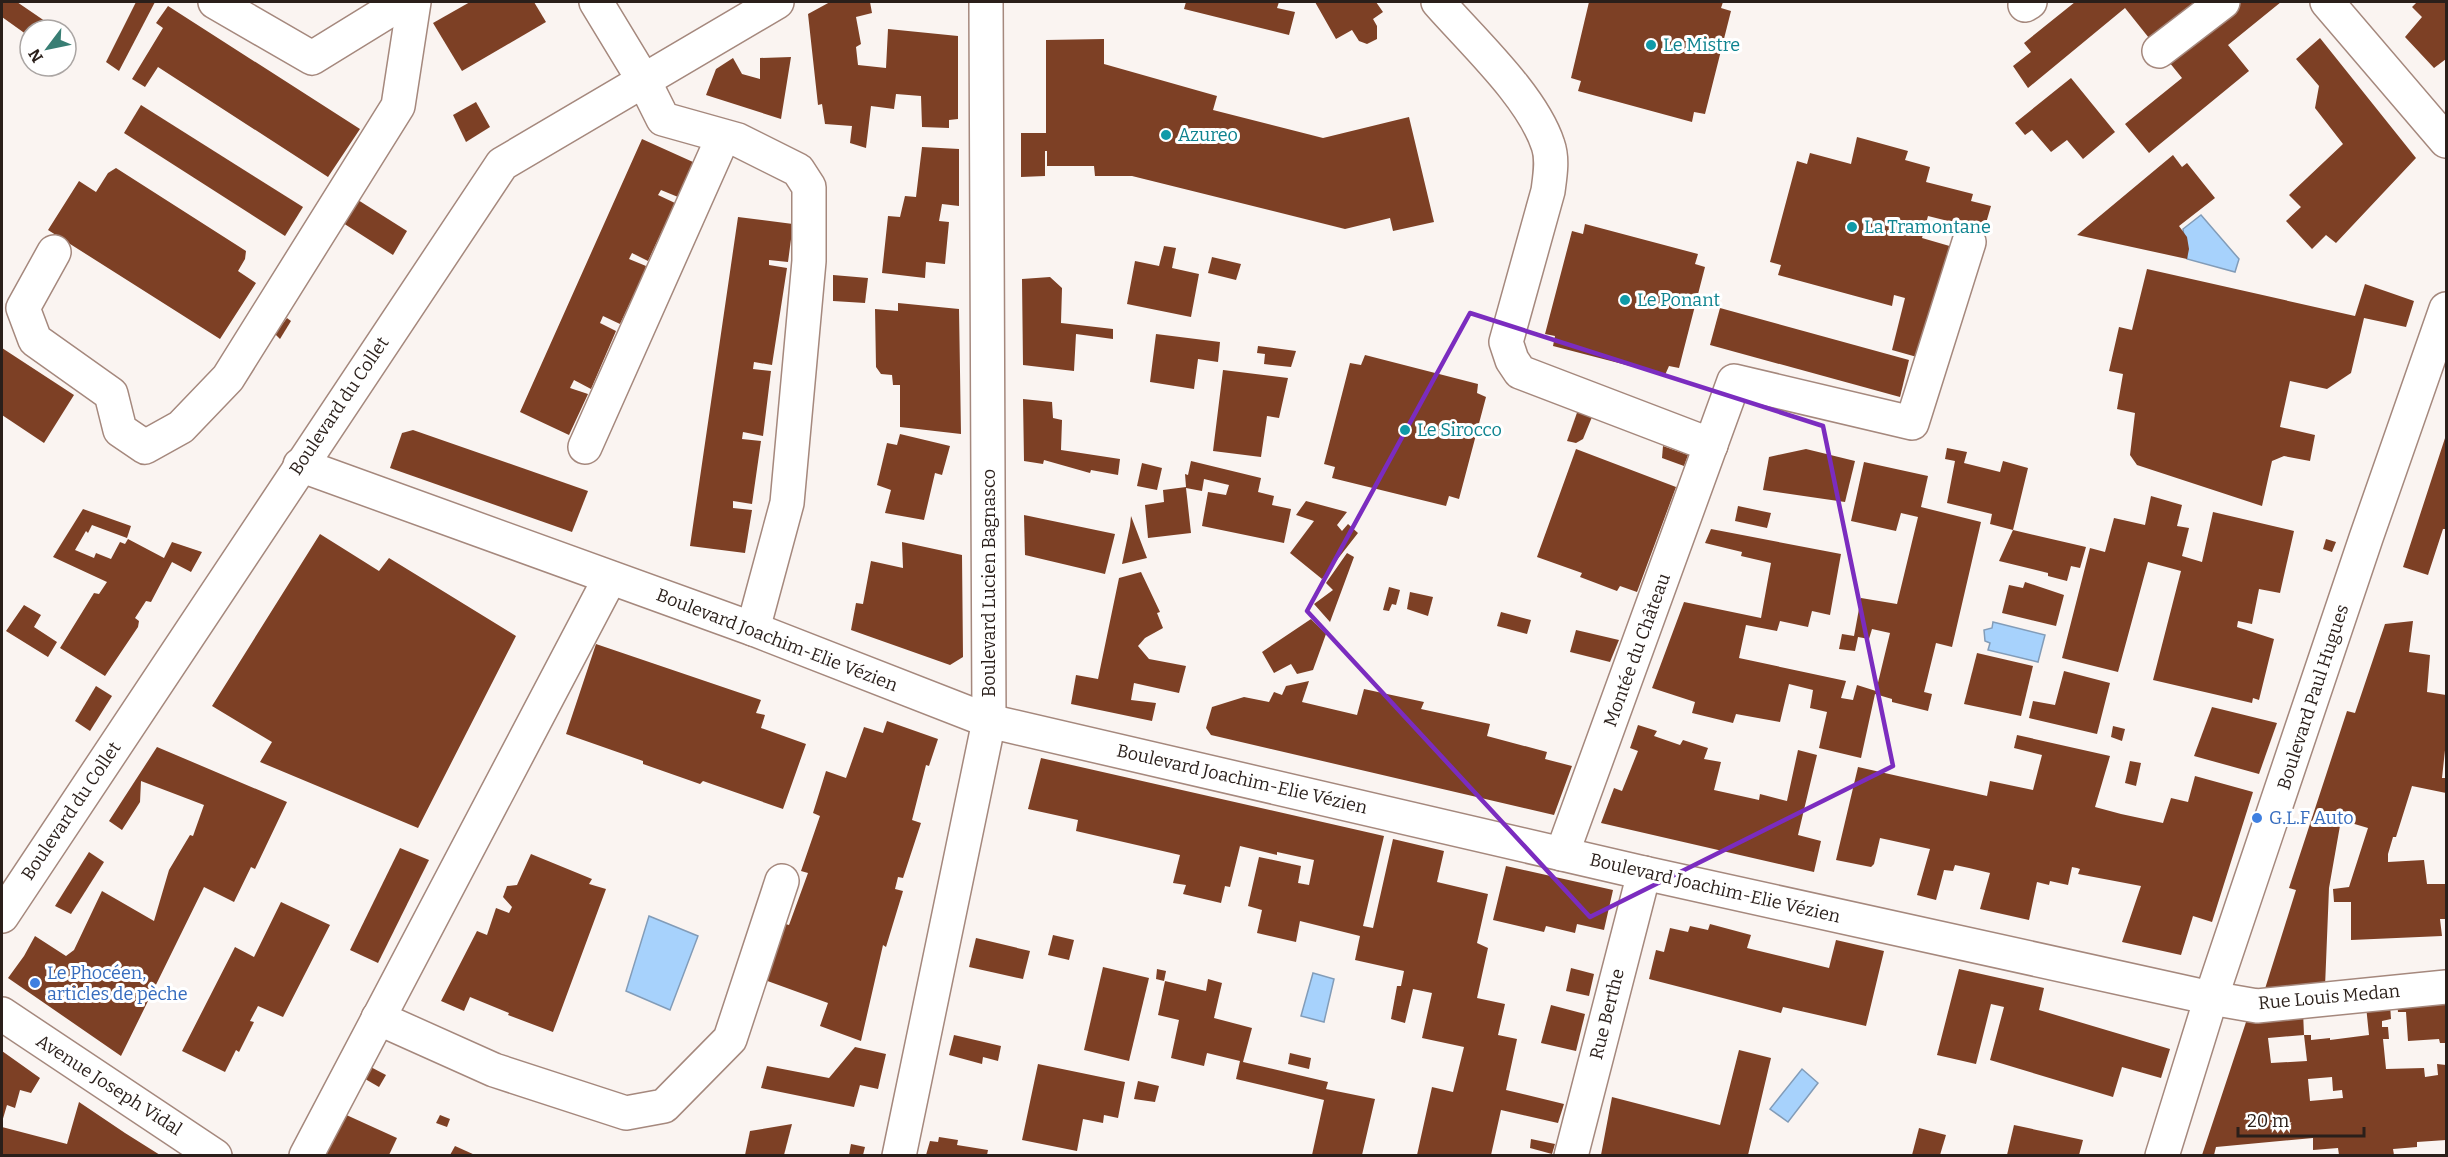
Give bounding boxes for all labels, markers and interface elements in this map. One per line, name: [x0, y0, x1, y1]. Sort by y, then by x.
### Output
north arrow: [18, 18, 78, 78]
place label: Le Mistre: [1663, 34, 1740, 56]
marker: Le Mistre: [1644, 38, 1658, 52]
text: N: [24, 45, 47, 66]
place label: Azureo: [1178, 124, 1238, 146]
marker: Azureo: [1159, 128, 1173, 142]
place label: La Tramontane: [1864, 216, 1991, 238]
marker: La Tramontane: [1845, 220, 1859, 234]
place label: Le Ponant: [1637, 289, 1721, 311]
marker: Le Ponant: [1618, 293, 1632, 307]
street label: Boulevard du Collet: [285, 332, 394, 479]
place label: Le Sirocco: [1417, 419, 1502, 441]
marker: Le Sirocco: [1398, 423, 1412, 437]
street label: Boulevard Lucien Bagnasco: [978, 469, 1000, 697]
street label: Montée du Château: [1599, 570, 1675, 730]
street label: Boulevard Joachim-Elie Vézien: [653, 584, 901, 696]
street label: Boulevard Paul Hugues: [2273, 602, 2353, 792]
street label: Boulevard du Collet: [17, 737, 126, 884]
street label: Boulevard Joachim-Elie Vézien: [1115, 739, 1370, 819]
place label: G.L.F Auto: [2269, 807, 2354, 829]
marker: G.L.F Auto: [2250, 811, 2264, 825]
street label: Boulevard Joachim-Elie Vézien: [1588, 848, 1843, 928]
place label: Le Phocéen, articles de pèche: [47, 962, 187, 1005]
street label: Rue Berthe: [1585, 966, 1629, 1062]
marker: Le Phocéen, articles de pèche: [28, 976, 42, 990]
street label: Rue Louis Medan: [2257, 980, 2401, 1014]
street label: Avenue Joseph Vidal: [32, 1030, 186, 1140]
scale bar: [2238, 1100, 2364, 1138]
text: 20 m: [2247, 1110, 2289, 1132]

